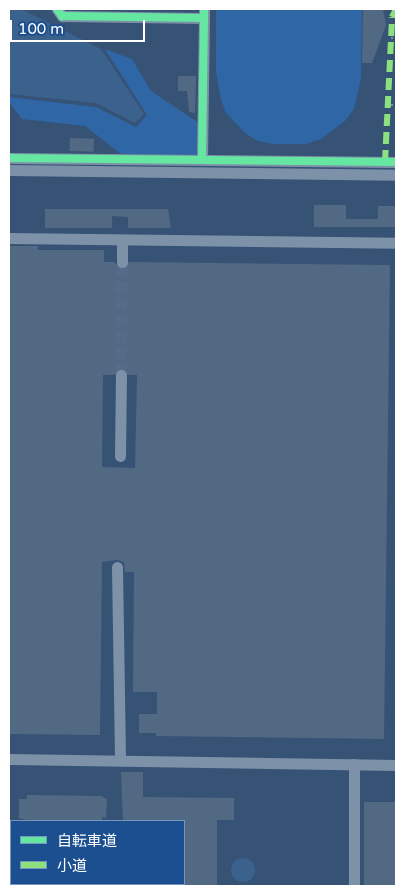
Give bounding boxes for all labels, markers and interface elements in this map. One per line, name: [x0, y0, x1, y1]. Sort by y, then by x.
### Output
scale bar: [12, 10, 148, 42]
text: 100 m: [18, 20, 64, 38]
legend: [10, 820, 185, 885]
text: 自転車道: [57, 832, 117, 850]
text: 小道: [57, 857, 87, 875]

